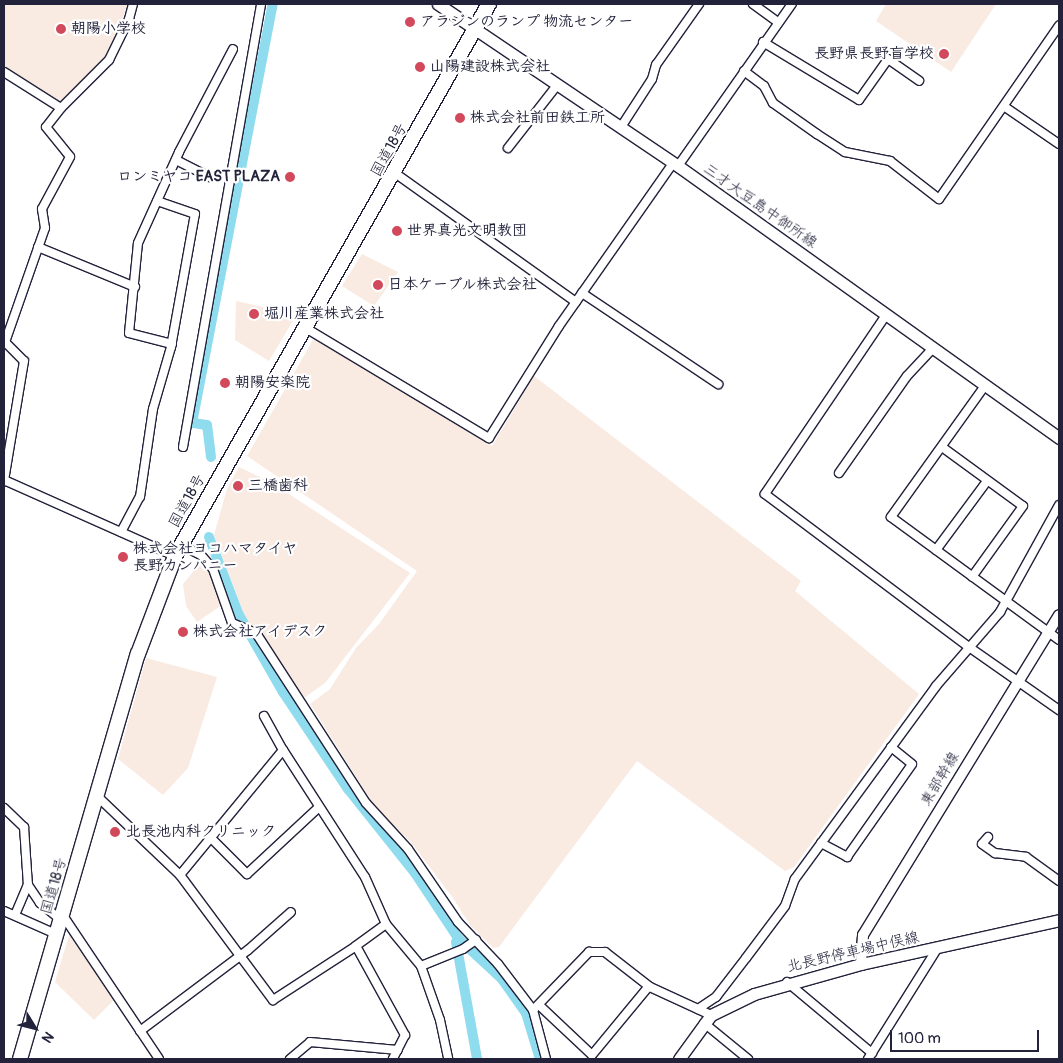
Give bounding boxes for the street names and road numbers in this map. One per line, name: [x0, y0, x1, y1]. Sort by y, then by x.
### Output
street label: 国道18号: [367, 120, 411, 180]
street label: 三才大豆島中御所線: [700, 160, 820, 252]
street label: 国道18号: [165, 471, 209, 531]
street label: 東部幹線: [917, 749, 963, 809]
street label: 国道18号: [37, 855, 71, 917]
street label: 北長野停車場中俣線: [785, 928, 921, 976]

